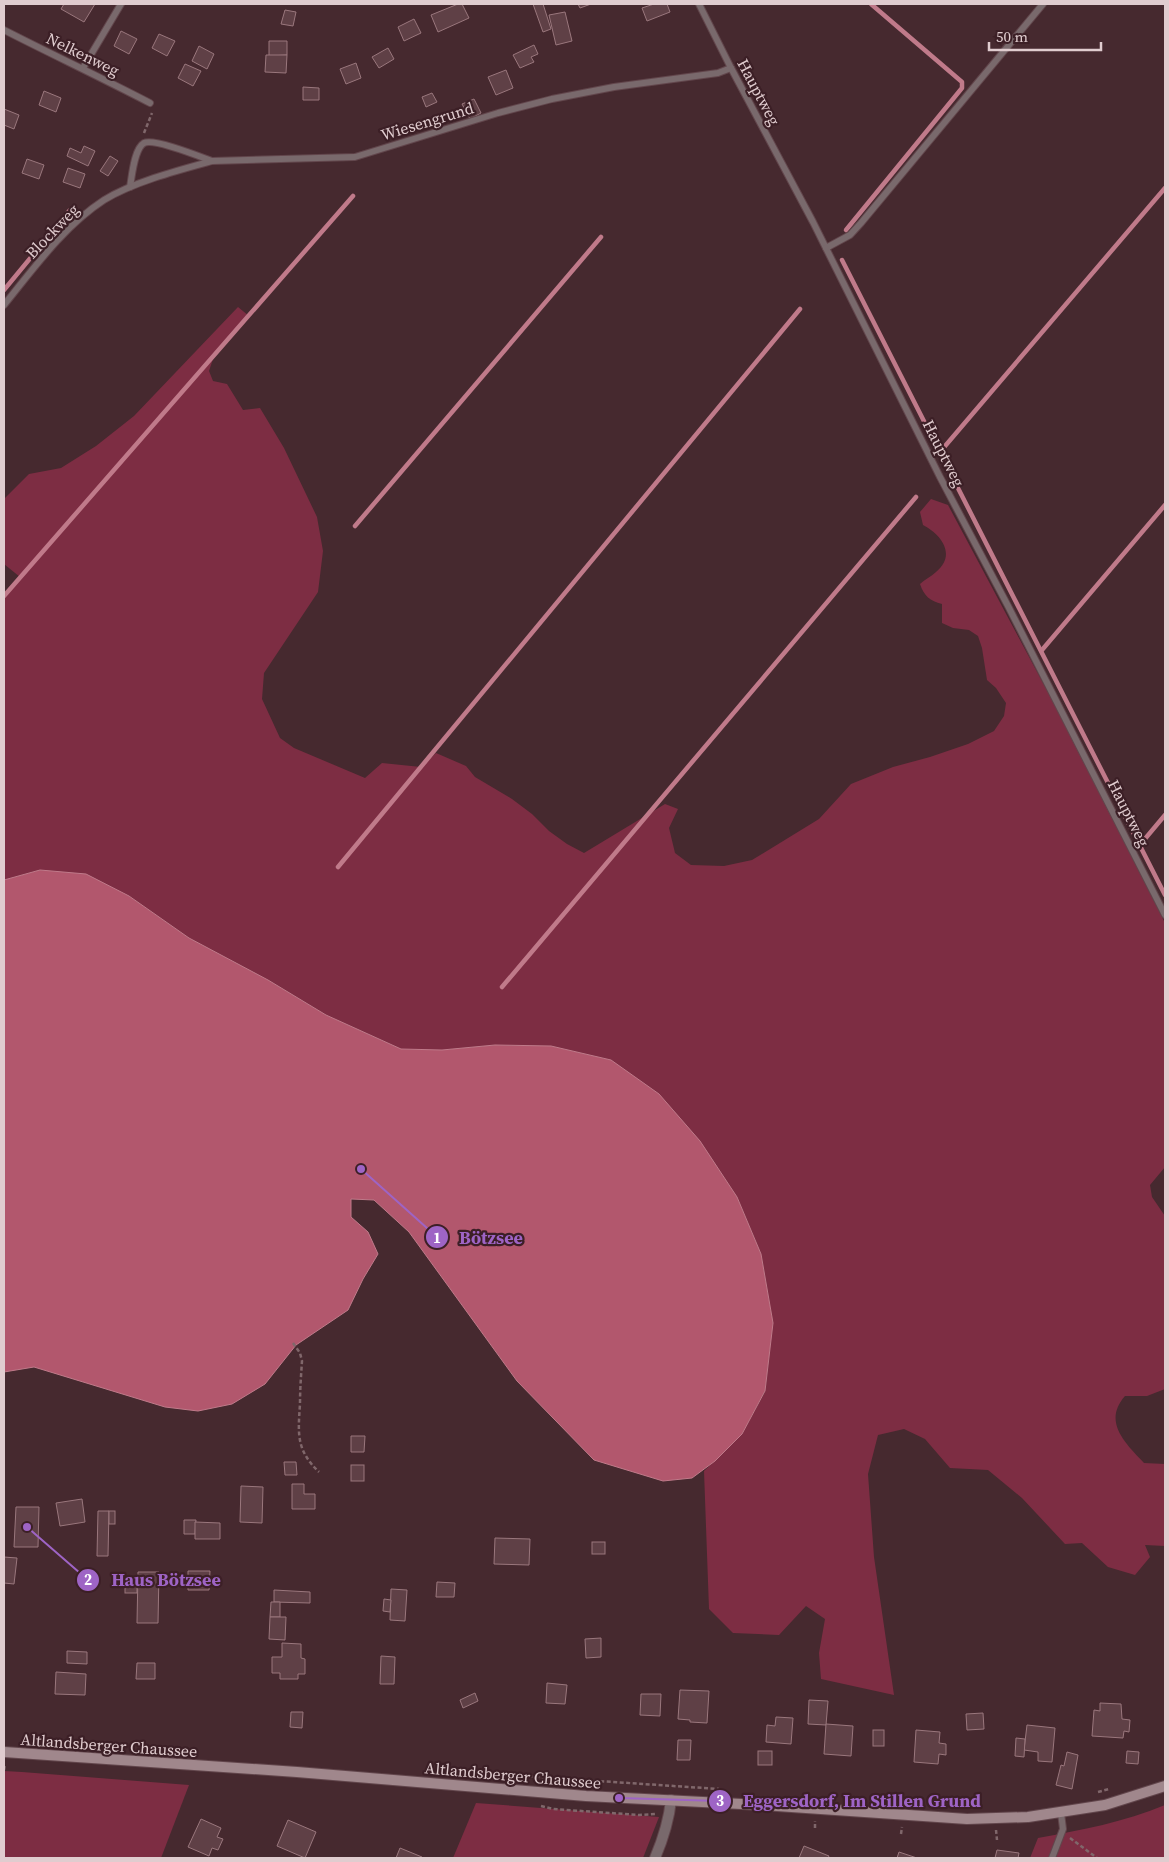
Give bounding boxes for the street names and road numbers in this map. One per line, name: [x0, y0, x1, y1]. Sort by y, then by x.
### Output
street label: Nelkenweg: [43, 27, 123, 81]
street label: Hauptweg: [732, 55, 786, 129]
street label: Wiesengrund: [378, 96, 476, 146]
street label: Blockweg: [20, 199, 84, 263]
street label: Hauptweg: [918, 416, 970, 490]
street label: Hauptweg: [1103, 776, 1155, 850]
street label: Altlandsberger Chaussee: [20, 1728, 198, 1762]
street label: Altlandsberger Chaussee: [424, 1756, 602, 1794]

